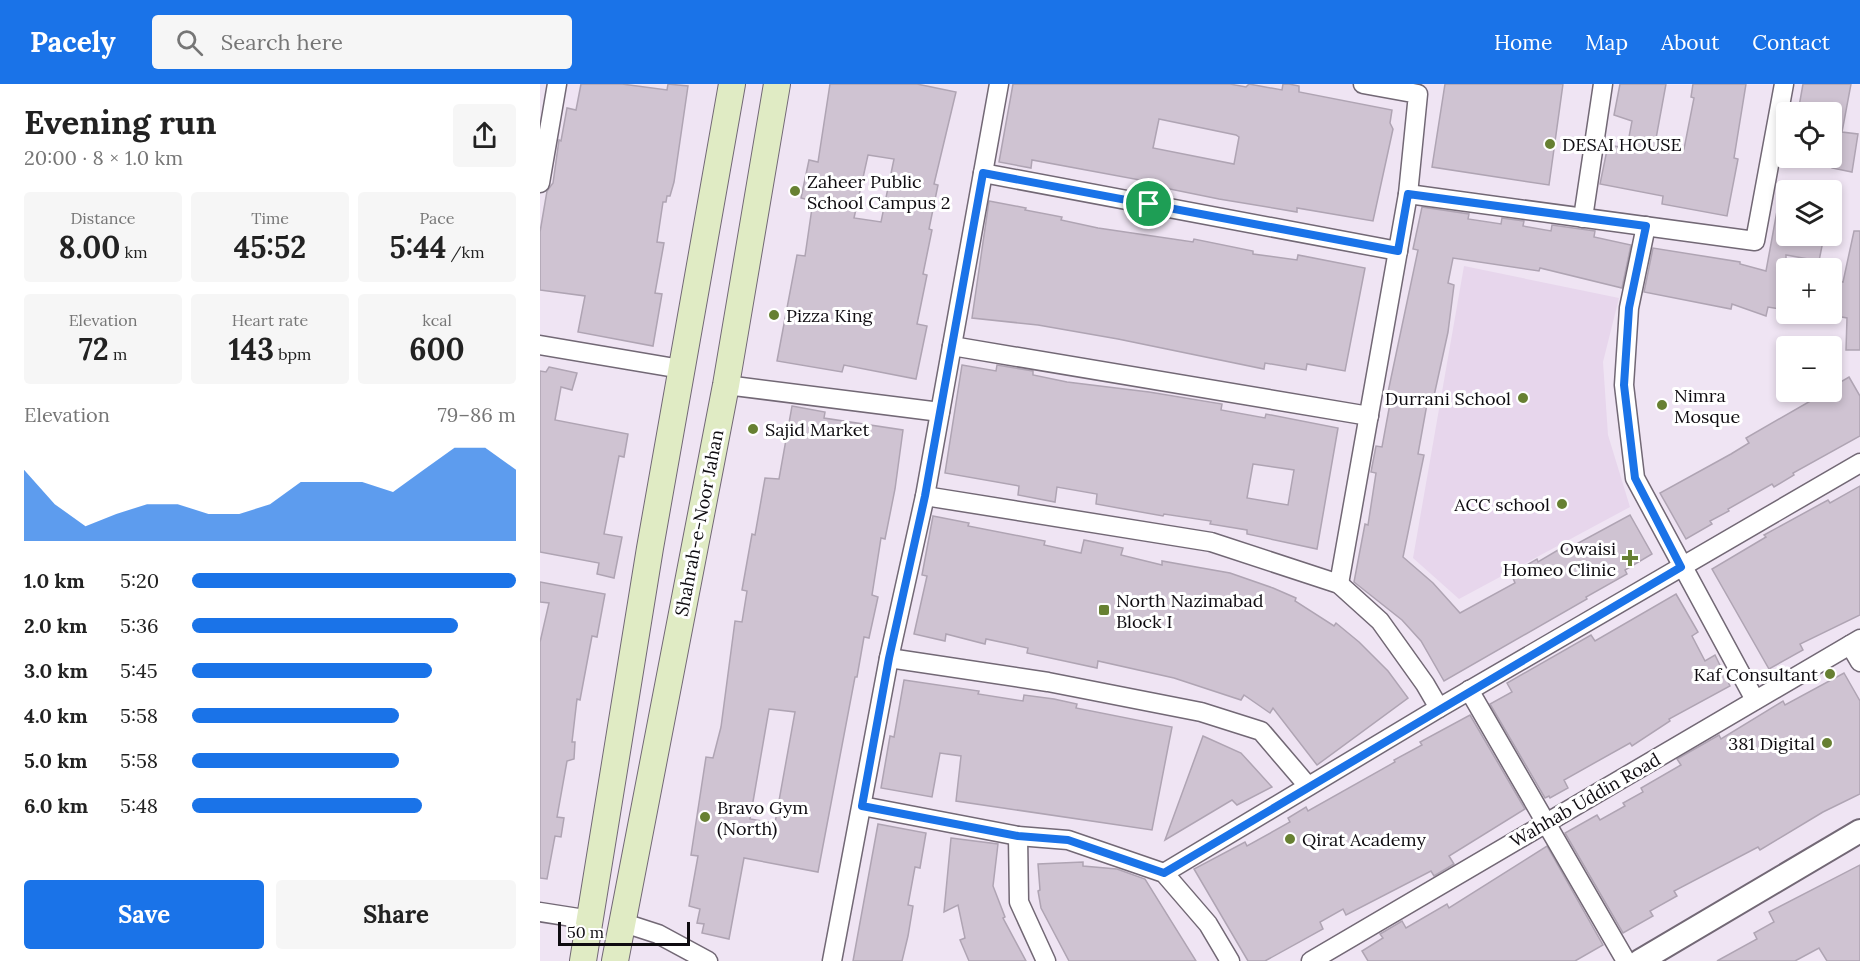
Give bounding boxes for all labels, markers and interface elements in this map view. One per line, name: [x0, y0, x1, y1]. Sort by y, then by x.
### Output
search box: [152, 15, 572, 69]
text: Pacely: [30, 24, 116, 60]
icon: search: [173, 26, 206, 59]
text: Search here: [221, 28, 343, 56]
text: Home: [1494, 29, 1552, 56]
text: Map: [1585, 29, 1628, 56]
text: About: [1661, 29, 1719, 56]
text: Contact: [1752, 29, 1830, 56]
text: Evening run: [24, 101, 216, 143]
map controls: [1776, 102, 1842, 402]
button: locate: [1776, 102, 1842, 168]
button: share: [453, 104, 516, 167]
place label: DESAI HOUSE: [1562, 133, 1682, 156]
marker: DESAI HOUSE: [1543, 137, 1557, 151]
text: 20:00 · 8 × 1.0 km: [24, 145, 183, 170]
place label: Zaheer Public School Campus 2: [807, 170, 950, 214]
pin: [1123, 178, 1174, 229]
button: layers: [1776, 180, 1842, 246]
marker: Zaheer Public School Campus 2: [788, 184, 802, 198]
icon: arrive: [1132, 187, 1165, 220]
text: Distance: [70, 208, 136, 228]
text: Time: [251, 208, 289, 228]
text: Pace: [420, 208, 454, 228]
text: 8.00: [59, 228, 120, 266]
text: 45:52: [234, 228, 306, 266]
text: 5:44: [390, 228, 446, 266]
text: km: [120, 242, 147, 262]
text: /km: [446, 242, 484, 262]
button: +: [1776, 258, 1842, 324]
place label: Pizza King: [786, 304, 874, 327]
marker: Pizza King: [767, 308, 781, 322]
text: Elevation: [69, 310, 137, 330]
text: Heart rate: [232, 310, 308, 330]
text: kcal: [422, 310, 452, 330]
text: 72: [79, 330, 109, 368]
text: 143: [229, 330, 274, 368]
text: 600: [409, 330, 465, 368]
button: −: [1776, 336, 1842, 402]
text: m: [109, 344, 127, 364]
text: bpm: [274, 344, 311, 364]
place label: Nimra Mosque: [1674, 384, 1740, 428]
place label: Durrani School: [1385, 387, 1511, 410]
marker: Durrani School: [1516, 391, 1530, 405]
marker: Nimra Mosque: [1655, 398, 1669, 412]
text: Elevation: [24, 402, 110, 427]
text: 79–86 m: [437, 402, 516, 427]
place label: Sajid Market: [765, 418, 869, 441]
marker: Sajid Market: [746, 422, 760, 436]
street label: Shahrah-e-Noor Jahan: [670, 428, 728, 618]
place label: ACC school: [1453, 493, 1550, 516]
marker: ACC school: [1555, 497, 1569, 511]
place label: Owaisi Homeo Clinic: [1503, 537, 1616, 581]
marker: Owaisi Homeo Clinic: [1621, 549, 1639, 567]
text: 1.0 km: [24, 568, 85, 593]
text: 5:20: [120, 568, 159, 593]
place label: North Nazimabad Block I: [1116, 589, 1264, 633]
marker: North Nazimabad Block I: [1097, 603, 1111, 617]
text: 2.0 km: [24, 613, 87, 638]
text: 5:36: [120, 613, 159, 638]
text: 3.0 km: [24, 658, 88, 683]
text: 5:45: [120, 658, 158, 683]
place label: Kaf Consultant: [1694, 663, 1818, 686]
marker: Kaf Consultant: [1823, 667, 1837, 681]
text: 4.0 km: [24, 703, 88, 728]
text: 5:58: [120, 703, 158, 728]
place label: 381 Digital: [1728, 732, 1815, 755]
marker: 381 Digital: [1820, 736, 1834, 750]
street label: Wahhab Uddin Road: [1506, 747, 1664, 852]
text: 5.0 km: [24, 748, 87, 773]
text: 5:58: [120, 748, 158, 773]
text: 6.0 km: [24, 793, 88, 818]
text: 5:48: [120, 793, 158, 818]
place label: Bravo Gym (North): [717, 796, 808, 840]
marker: Bravo Gym (North): [698, 810, 712, 824]
place label: Qirat Academy: [1302, 828, 1426, 851]
marker: Qirat Academy: [1283, 832, 1297, 846]
button: Save: [24, 880, 264, 949]
button: Share: [276, 880, 516, 949]
scale bar: [558, 919, 690, 946]
text: 50 m: [567, 922, 604, 942]

